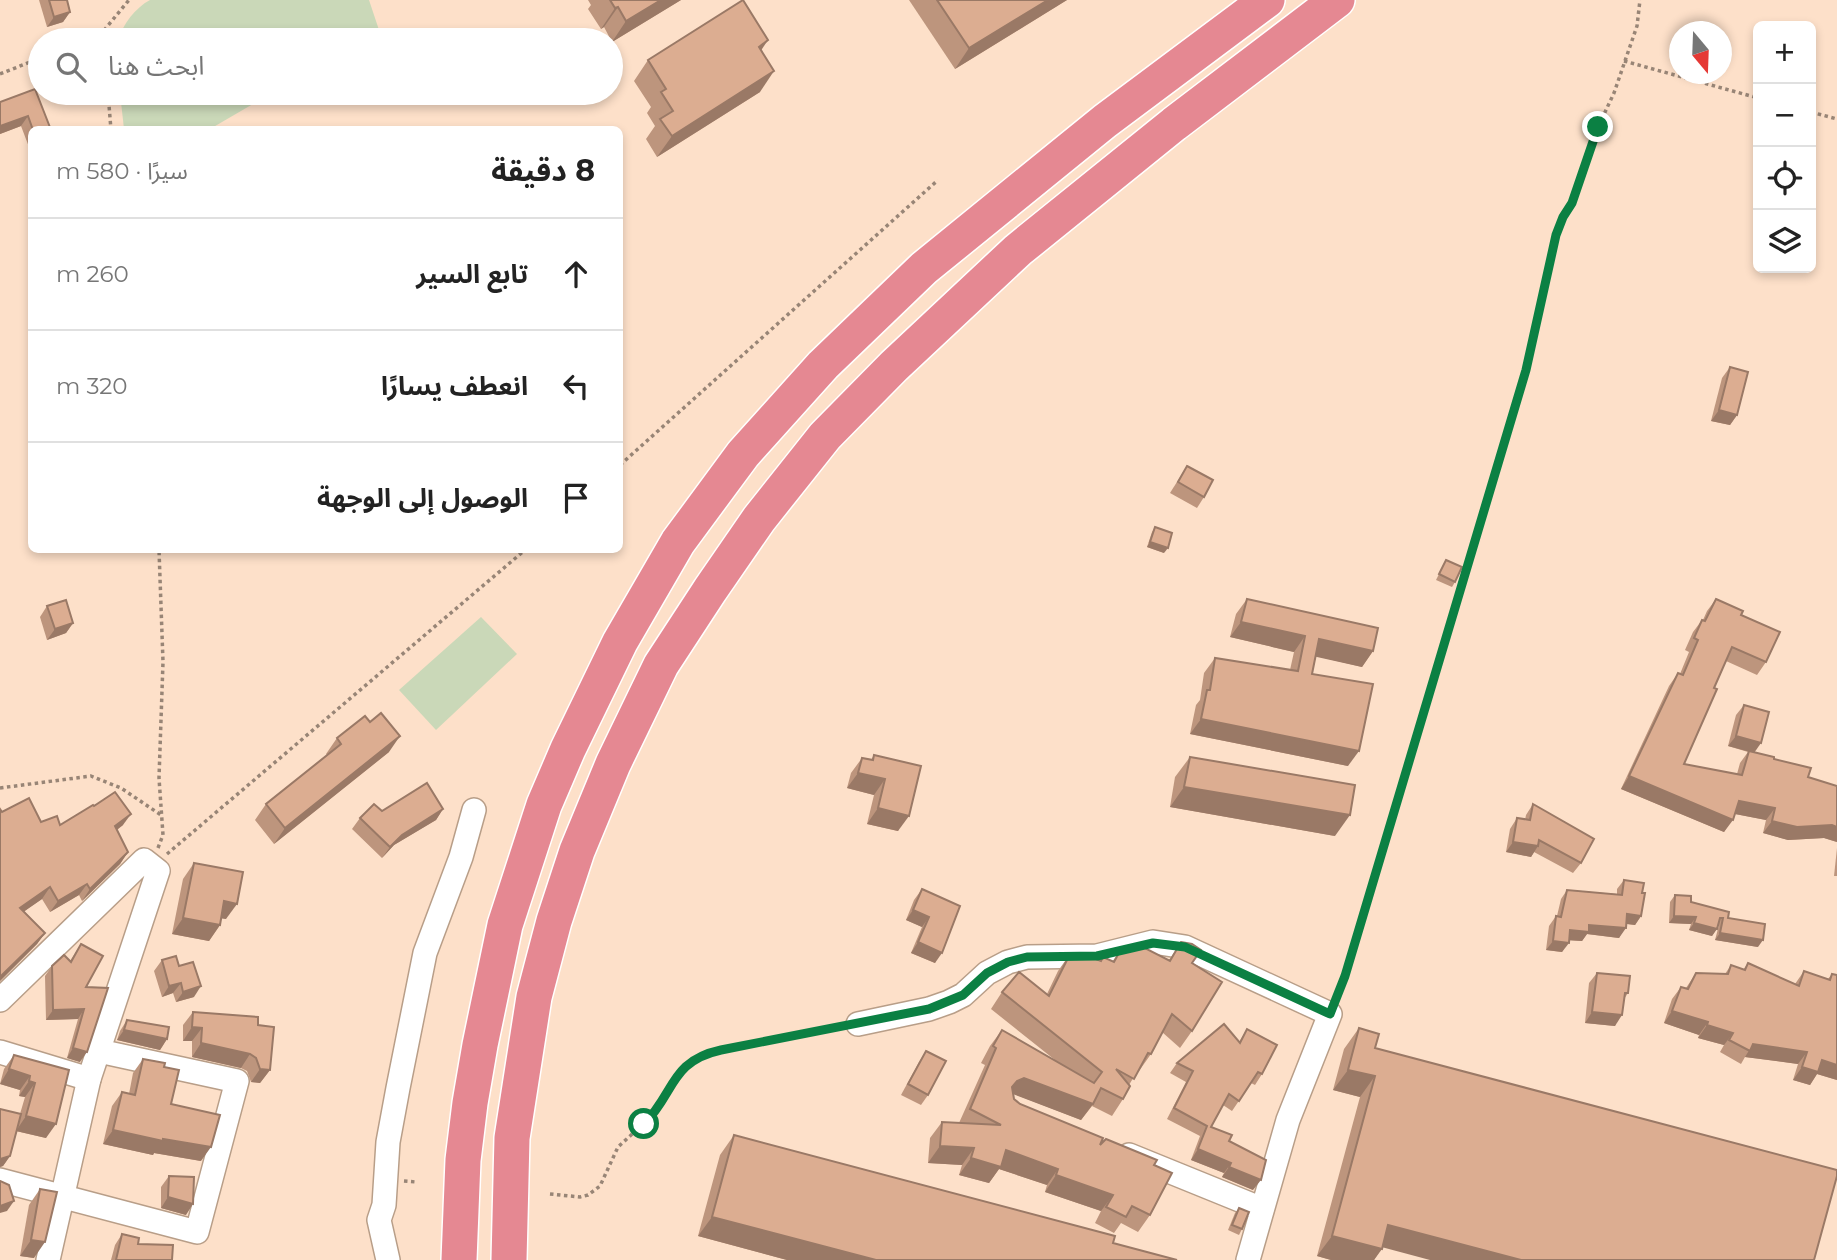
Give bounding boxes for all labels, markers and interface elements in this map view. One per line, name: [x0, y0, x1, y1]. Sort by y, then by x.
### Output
north arrow: [1669, 21, 1732, 84]
map controls: [1753, 21, 1816, 273]
button: +: [1753, 21, 1816, 84]
search box: [28, 28, 623, 105]
icon: search: [52, 48, 90, 86]
text: ابحث هنا: [108, 50, 204, 82]
button: −: [1753, 84, 1816, 147]
route end: [1582, 111, 1613, 142]
button: locate: [1753, 147, 1816, 210]
text: 8 دقيقة: [491, 152, 595, 189]
text: سيرًا · 580 m: [56, 157, 188, 185]
button: layers: [1753, 210, 1816, 273]
icon: ahead: [557, 255, 595, 293]
text: تابع السير: [416, 258, 528, 290]
text: 260 m: [56, 260, 129, 288]
icon: left: [557, 367, 595, 405]
text: انعطف يسارًا: [381, 370, 528, 402]
text: 320 m: [56, 372, 128, 400]
icon: arrive: [557, 479, 595, 517]
text: الوصول إلى الوجهة: [317, 482, 528, 514]
route start: [628, 1108, 659, 1139]

